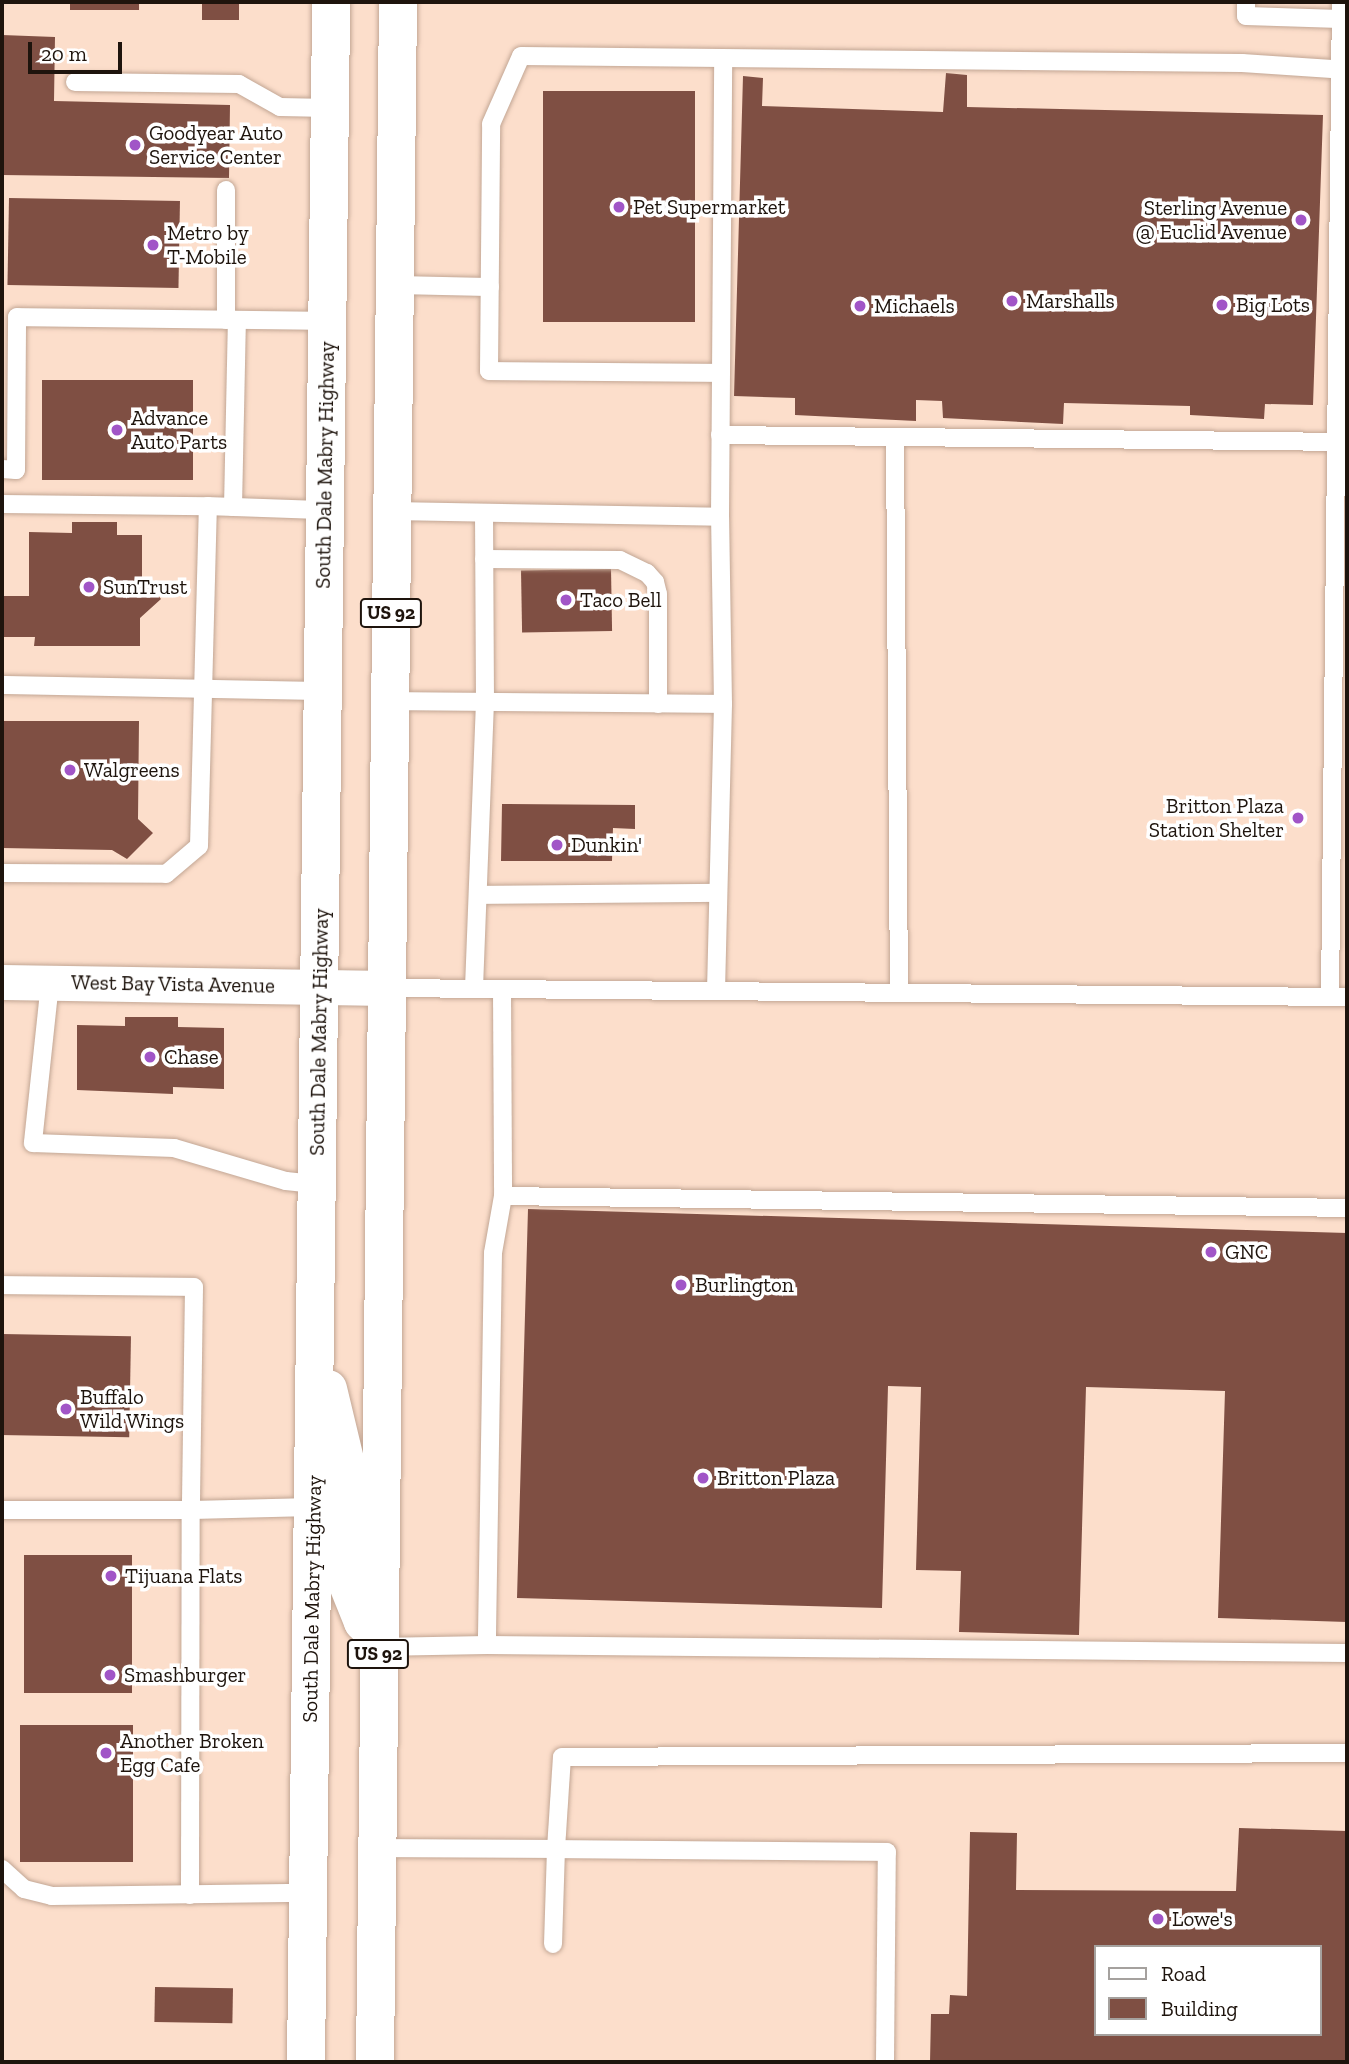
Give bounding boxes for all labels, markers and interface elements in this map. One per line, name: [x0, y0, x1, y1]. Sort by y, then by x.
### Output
scale bar: [32, 28, 126, 72]
text: 20 m: [41, 41, 87, 66]
place label: Goodyear Auto Service Center: [149, 120, 284, 170]
marker: Goodyear Auto Service Center: [127, 137, 143, 153]
place label: Pet Supermarket: [633, 194, 785, 220]
place label: Sterling Avenue @ Euclid Avenue: [1135, 195, 1287, 245]
marker: Pet Supermarket: [611, 199, 627, 215]
marker: Sterling Avenue @ Euclid Avenue: [1293, 212, 1309, 228]
place label: Metro by T-Mobile: [167, 220, 249, 270]
marker: Metro by T-Mobile: [145, 237, 161, 253]
place label: Marshalls: [1026, 288, 1115, 314]
place label: Big Lots: [1236, 292, 1310, 318]
place label: Michaels: [874, 293, 955, 319]
marker: Marshalls: [1004, 293, 1020, 309]
marker: Big Lots: [1214, 297, 1230, 313]
marker: Michaels: [852, 298, 868, 314]
street label: South Dale Mabry Highway: [310, 341, 340, 589]
place label: Advance Auto Parts: [131, 405, 227, 455]
marker: Advance Auto Parts: [109, 422, 125, 438]
place label: SunTrust: [103, 574, 187, 600]
marker: SunTrust: [81, 579, 97, 595]
place label: Taco Bell: [580, 587, 662, 613]
marker: Taco Bell: [558, 592, 574, 608]
road number: US 92: [360, 598, 422, 628]
place label: Walgreens: [84, 757, 180, 783]
marker: Walgreens: [62, 762, 78, 778]
place label: Britton Plaza Station Shelter: [1149, 793, 1284, 843]
marker: Britton Plaza Station Shelter: [1290, 810, 1306, 826]
place label: Dunkin': [571, 832, 642, 858]
marker: Dunkin': [549, 837, 565, 853]
street label: South Dale Mabry Highway: [304, 908, 334, 1156]
street label: West Bay Vista Avenue: [70, 970, 276, 998]
place label: Chase: [164, 1044, 219, 1070]
marker: Chase: [142, 1049, 158, 1065]
place label: GNC: [1225, 1239, 1268, 1265]
marker: GNC: [1203, 1244, 1219, 1260]
place label: Burlington: [695, 1272, 794, 1298]
marker: Burlington: [673, 1277, 689, 1293]
place label: Buffalo Wild Wings: [80, 1384, 185, 1434]
marker: Buffalo Wild Wings: [58, 1401, 74, 1417]
place label: Britton Plaza: [717, 1465, 835, 1491]
marker: Britton Plaza: [695, 1470, 711, 1486]
street label: South Dale Mabry Highway: [297, 1475, 327, 1723]
place label: Tijuana Flats: [125, 1563, 242, 1589]
marker: Tijuana Flats: [103, 1568, 119, 1584]
road number: US 92: [346, 1638, 410, 1670]
place label: Smashburger: [124, 1662, 246, 1688]
marker: Smashburger: [102, 1667, 118, 1683]
place label: Another Broken Egg Cafe: [120, 1728, 264, 1778]
marker: Another Broken Egg Cafe: [98, 1745, 114, 1761]
place label: Lowe's: [1172, 1906, 1233, 1932]
marker: Lowe's: [1150, 1911, 1166, 1927]
legend: [1094, 1945, 1321, 2036]
text: Road: [1161, 1961, 1206, 1986]
text: Building: [1161, 1996, 1238, 2021]

